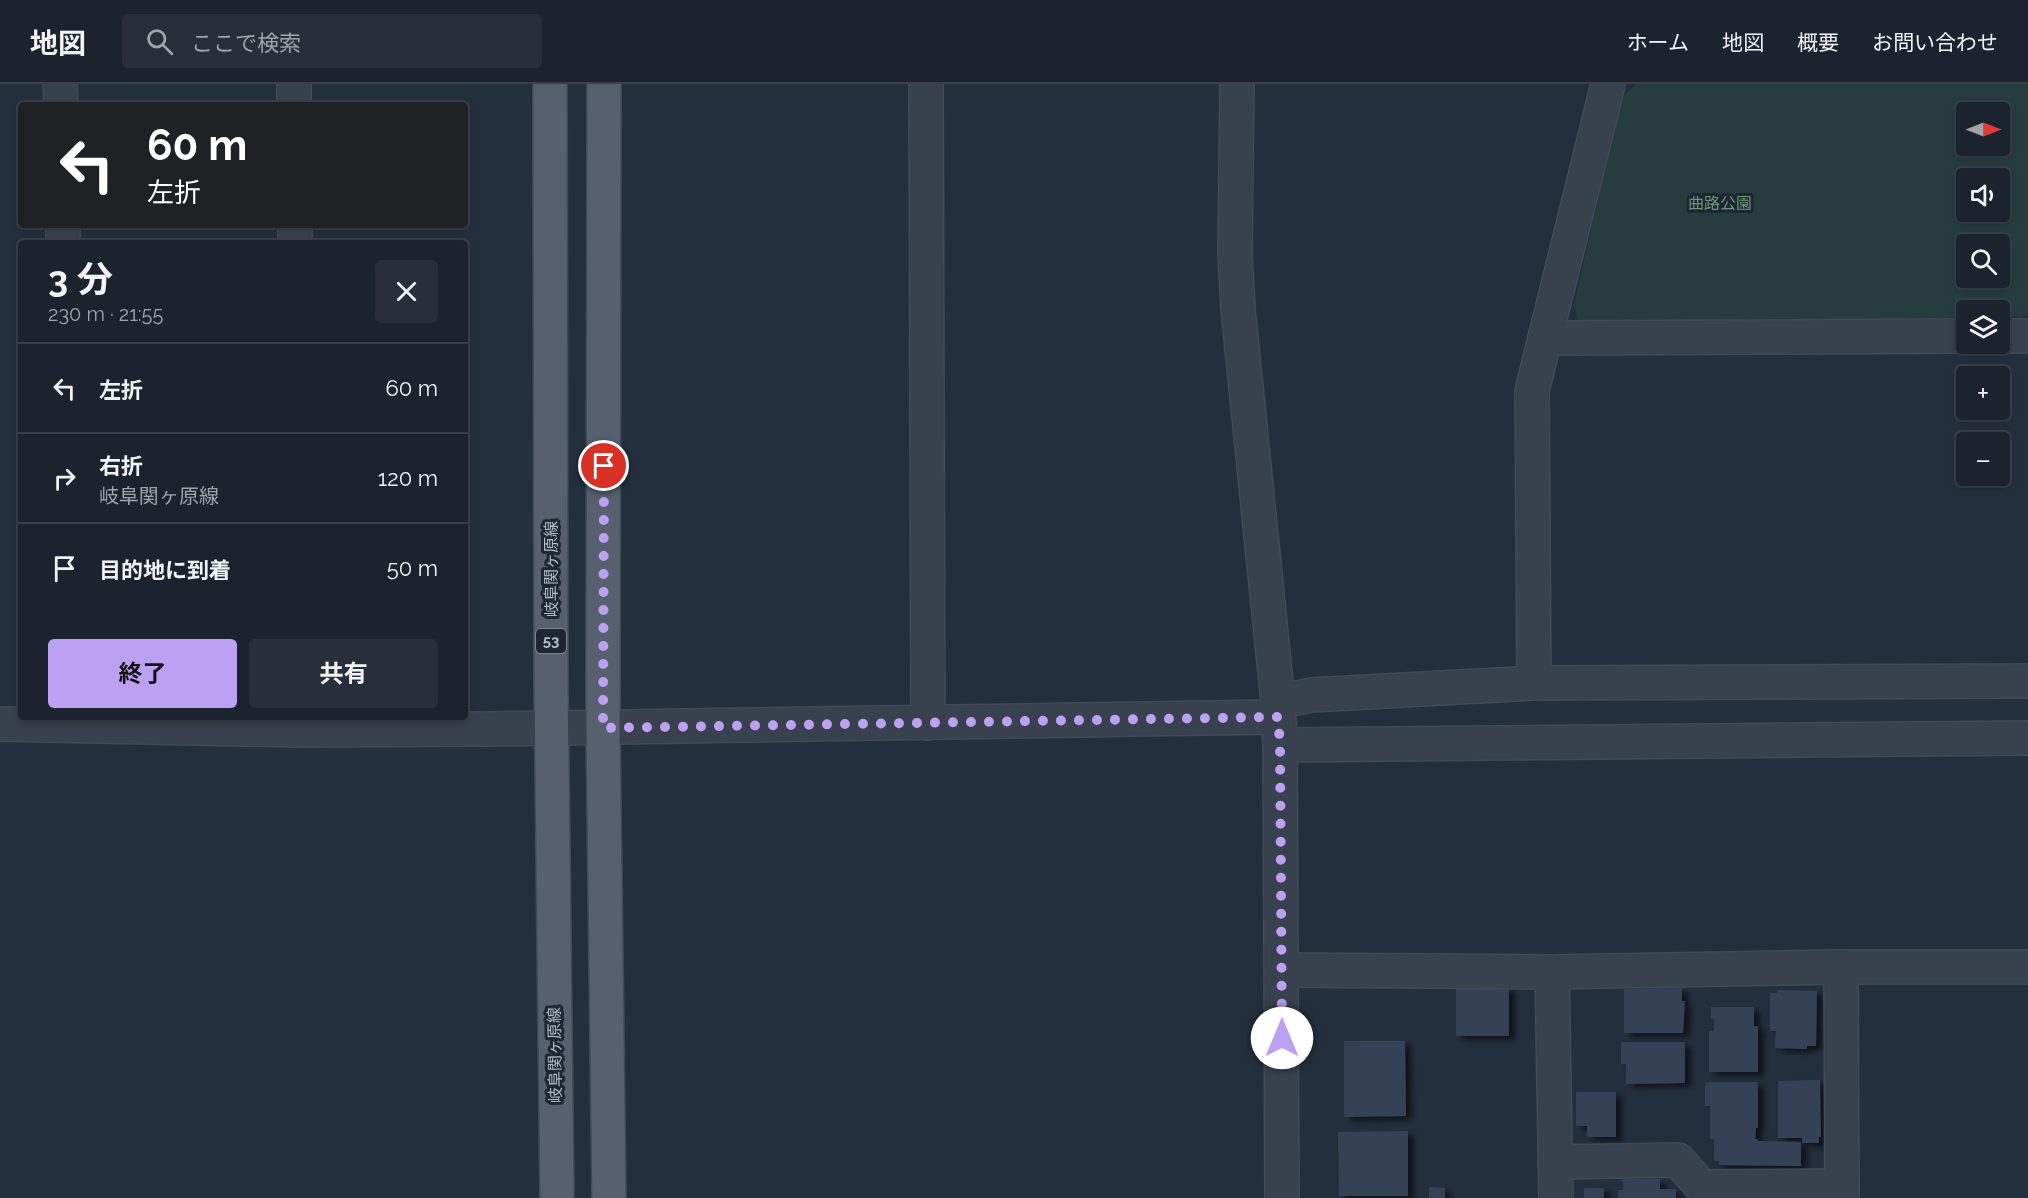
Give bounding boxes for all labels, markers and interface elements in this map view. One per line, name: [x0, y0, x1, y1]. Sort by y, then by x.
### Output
search box: [122, 14, 542, 68]
icon: search: [143, 25, 176, 58]
text: 地図: [30, 27, 86, 60]
text: ここで検索: [191, 30, 301, 56]
text: ホーム: [1627, 30, 1689, 55]
text: 地図: [1722, 30, 1764, 55]
text: 概要: [1797, 30, 1839, 55]
text: お問い合わせ: [1872, 30, 1998, 55]
north arrow: [1956, 102, 2010, 156]
map controls: [1956, 102, 2010, 486]
text: 60 m: [147, 121, 247, 170]
icon: left: [48, 126, 126, 204]
button: sound: [1956, 168, 2010, 222]
text: 左折: [147, 177, 201, 208]
park label: 曲路公園: [1688, 194, 1752, 213]
button: search: [1956, 234, 2010, 288]
text: 3 分: [48, 258, 113, 300]
button: close: [375, 260, 438, 323]
button: layers: [1956, 300, 2010, 354]
text: 230 m · 21:55: [48, 302, 163, 326]
button: +: [1956, 366, 2010, 420]
icon: left: [48, 372, 81, 405]
text: 60 m: [385, 375, 438, 401]
text: 左折: [99, 377, 143, 403]
button: −: [1956, 432, 2010, 486]
pin: [578, 440, 629, 491]
icon: arrive: [587, 449, 620, 482]
text: 右折: [99, 453, 143, 479]
icon: right: [48, 462, 81, 495]
text: 120 m: [378, 465, 438, 491]
text: 岐阜関ヶ原線: [99, 484, 219, 508]
street label: 岐阜関ヶ原線: [542, 521, 561, 617]
icon: arrive: [48, 552, 81, 585]
text: 50 m: [387, 555, 438, 581]
text: 目的地に到着: [99, 557, 231, 583]
road number: 53: [536, 629, 566, 653]
button: 終了: [48, 639, 237, 708]
button: 共有: [249, 639, 438, 708]
position arrow: [1250, 1006, 1314, 1070]
street label: 岐阜関ヶ原線: [545, 1007, 565, 1103]

